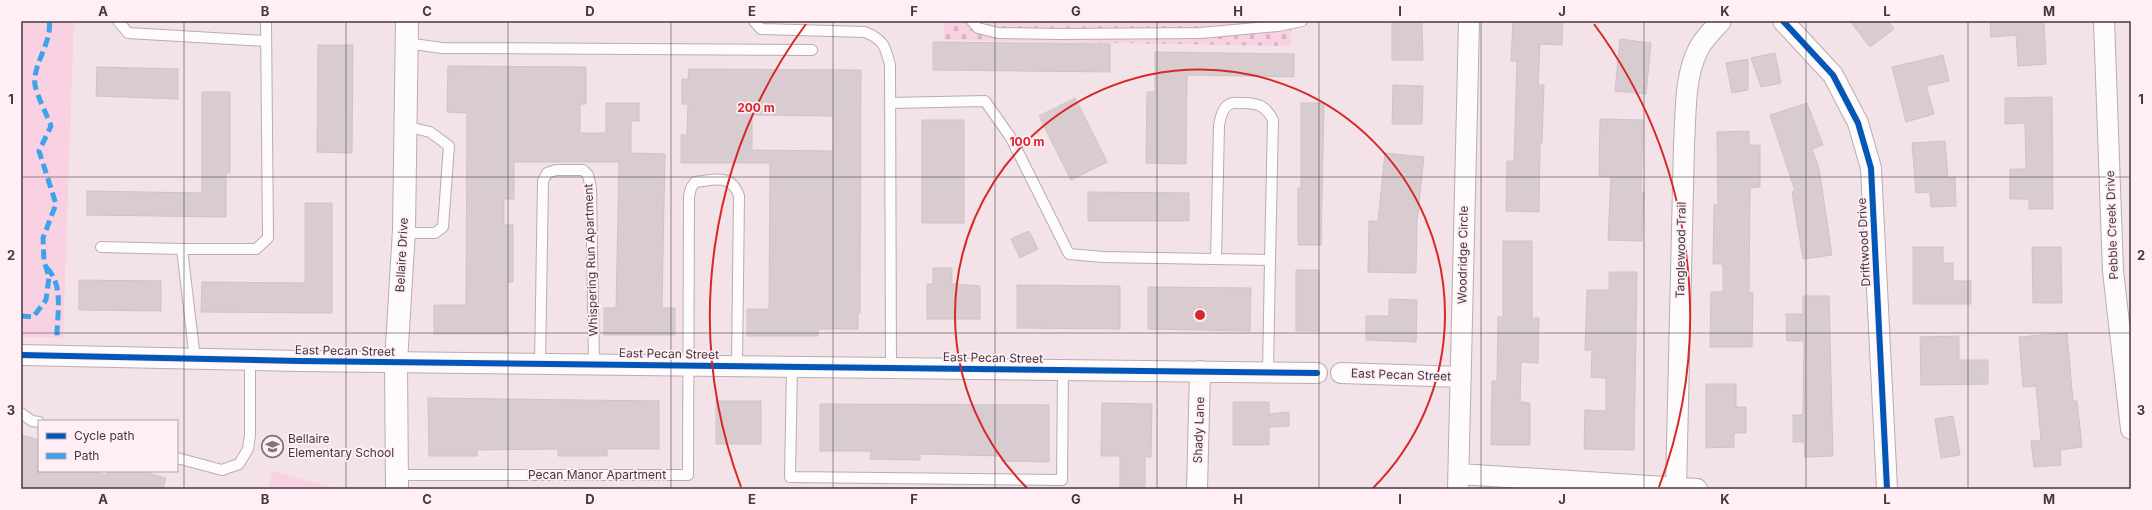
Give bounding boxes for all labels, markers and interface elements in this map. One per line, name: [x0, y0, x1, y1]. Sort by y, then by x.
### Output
text: A: [98, 3, 108, 19]
text: B: [261, 3, 270, 19]
text: C: [422, 3, 432, 19]
text: D: [585, 3, 595, 19]
text: E: [748, 3, 756, 19]
text: F: [910, 3, 918, 19]
text: G: [1071, 3, 1081, 19]
text: H: [1233, 3, 1243, 19]
text: I: [1398, 3, 1402, 19]
text: J: [1558, 3, 1566, 19]
text: K: [1720, 3, 1730, 19]
text: L: [1883, 3, 1891, 19]
text: M: [2043, 3, 2055, 19]
text: 1: [8, 91, 14, 107]
text: 1: [2138, 91, 2144, 107]
text: 200 m: [737, 100, 775, 115]
text: 100 m: [1009, 134, 1045, 149]
street label: Pebble Creek Drive: [2102, 170, 2121, 280]
street label: Whispering Run Apartment: [580, 183, 601, 337]
street label: Driftwood Drive: [1854, 197, 1873, 287]
street label: Tanglewood Trail: [1672, 202, 1689, 298]
street label: Woodridge Circle: [1454, 206, 1471, 304]
street label: Bellaire Drive: [392, 217, 411, 293]
text: 2: [7, 247, 15, 263]
text: 2: [2137, 247, 2145, 263]
centre of rings: [1193, 308, 1207, 322]
street label: East Pecan Street: [295, 342, 395, 359]
street label: East Pecan Street: [619, 345, 719, 362]
street label: East Pecan Street: [943, 349, 1043, 366]
street label: East Pecan Street: [1351, 365, 1451, 384]
street label: Shady Lane: [1190, 396, 1207, 464]
text: 3: [7, 402, 15, 418]
text: 3: [2137, 402, 2145, 418]
legend: [38, 420, 178, 472]
text: Cycle path: [74, 428, 135, 443]
place label: Bellaire Elementary School: [288, 431, 394, 460]
school or university icon: Bellaire Elementary School: [259, 433, 285, 459]
text: Path: [74, 448, 99, 463]
street label: Pecan Manor Apartment: [528, 467, 666, 482]
text: A: [98, 491, 108, 507]
text: B: [261, 491, 270, 507]
text: C: [422, 491, 432, 507]
text: D: [585, 491, 595, 507]
text: E: [748, 491, 756, 507]
text: F: [910, 491, 918, 507]
text: G: [1071, 491, 1081, 507]
text: H: [1233, 491, 1243, 507]
text: I: [1398, 491, 1402, 507]
text: J: [1558, 491, 1566, 507]
text: K: [1720, 491, 1730, 507]
text: L: [1883, 491, 1891, 507]
text: M: [2043, 491, 2055, 507]

